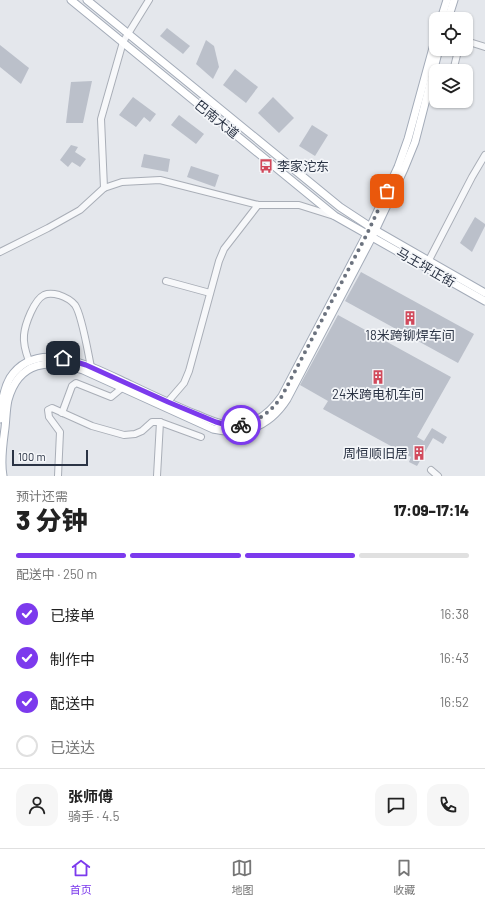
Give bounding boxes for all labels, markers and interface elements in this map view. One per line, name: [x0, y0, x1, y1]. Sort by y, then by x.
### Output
map controls: [429, 12, 473, 108]
button: locate: [429, 12, 473, 56]
button: layers: [429, 64, 473, 108]
street label: 巴南大道: [192, 96, 242, 142]
bus stop icon: 李家沱东: [258, 158, 274, 174]
place label: 李家沱东: [277, 158, 329, 174]
pin: [370, 174, 404, 208]
icon: bag: [376, 180, 398, 202]
street label: 马王坪正街: [394, 244, 458, 290]
building icon: 18米跨铆焊车间: [402, 310, 418, 326]
place label: 18米跨铆焊车间: [365, 327, 455, 343]
pin: [46, 341, 80, 375]
icon: home: [52, 347, 74, 369]
building icon: 24米跨电机车间: [370, 369, 386, 385]
place label: 24米跨电机车间: [332, 386, 424, 402]
courier: [221, 405, 261, 445]
icon: bike: [230, 414, 252, 436]
place label: 周恒顺旧居: [343, 445, 408, 461]
building icon: 周恒顺旧居: [411, 445, 427, 461]
scale bar: [12, 448, 88, 467]
text: 100 m: [18, 450, 46, 463]
text: 预计还需: [16, 488, 68, 504]
text: 17:09–17:14: [393, 501, 469, 519]
text: 3 分钟: [16, 504, 87, 535]
text: 配送中 · 250 m: [16, 566, 97, 582]
icon: check: [16, 603, 38, 625]
text: 已接单: [50, 606, 95, 624]
text: 16:38: [440, 606, 469, 622]
icon: check: [16, 647, 38, 669]
text: 制作中: [50, 650, 95, 668]
text: 16:43: [439, 650, 469, 666]
icon: check: [16, 691, 38, 713]
text: 配送中: [50, 694, 95, 712]
text: 16:52: [440, 694, 469, 710]
text: 已送达: [50, 738, 95, 756]
button: person: [16, 784, 58, 826]
button: chat: [375, 784, 417, 826]
button: phone: [427, 784, 469, 826]
text: 张师傅: [68, 787, 113, 805]
text: 骑手 · 4.5: [68, 808, 119, 824]
tab: 首页: [70, 857, 92, 897]
tab: 地图: [231, 857, 253, 897]
tab: 收藏: [393, 857, 415, 897]

